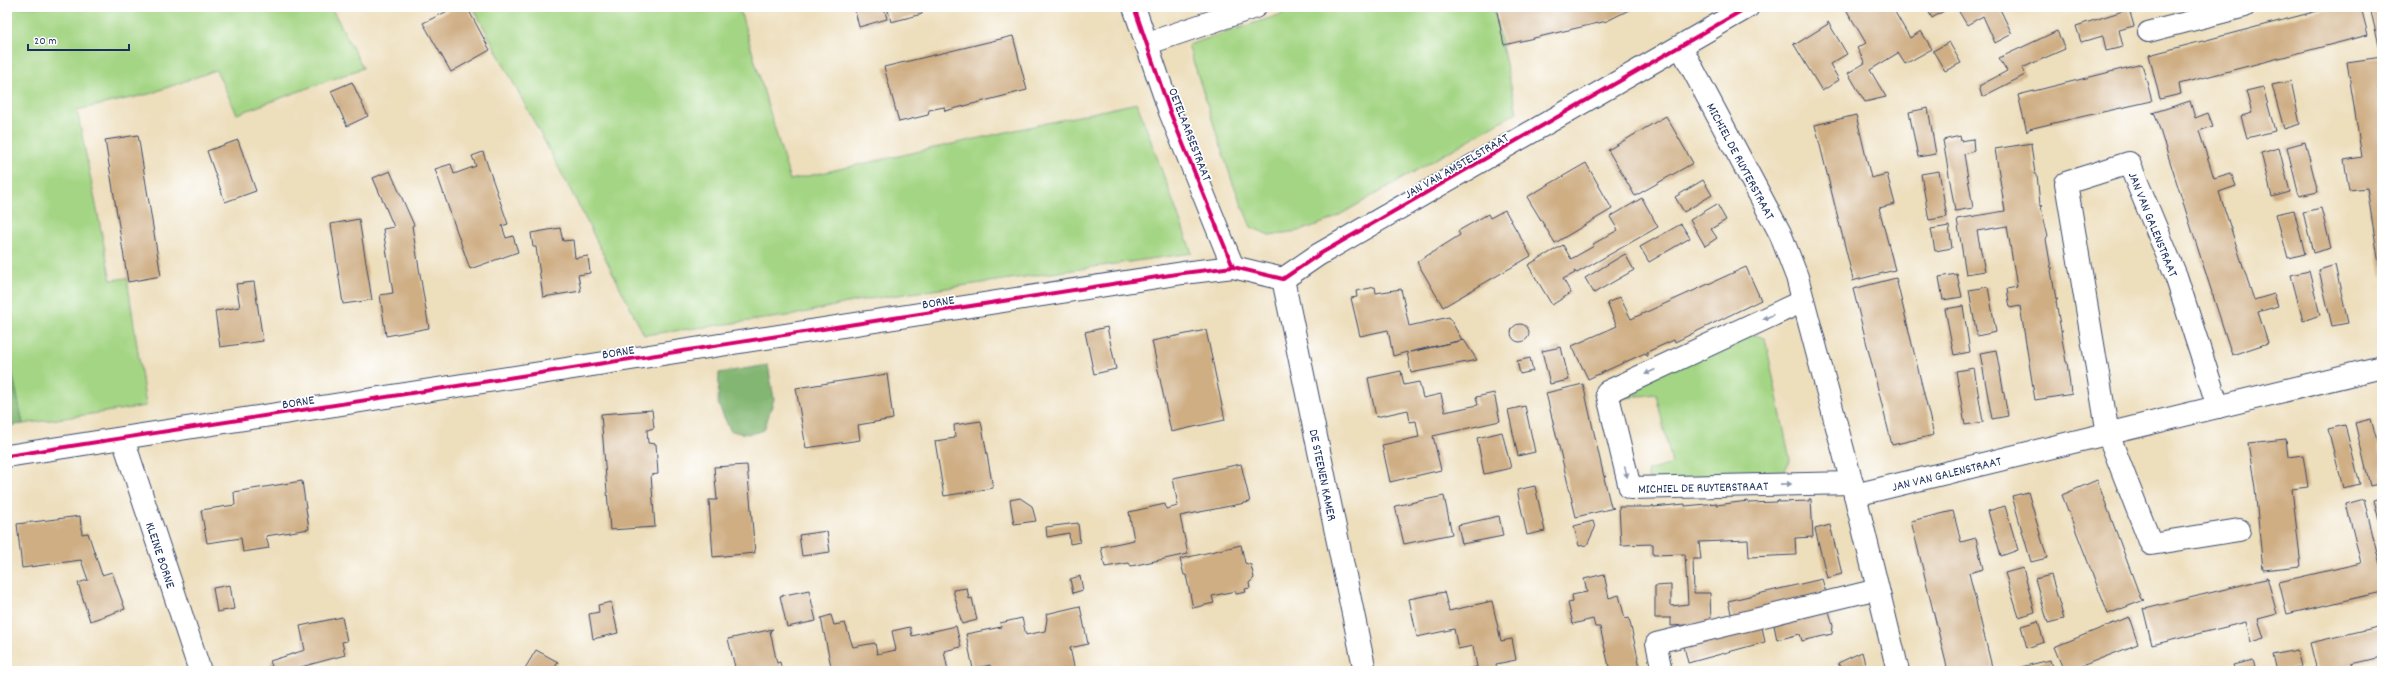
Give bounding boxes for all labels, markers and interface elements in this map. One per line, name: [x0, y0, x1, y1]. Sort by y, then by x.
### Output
scale bar: [28, 26, 129, 52]
text: 20 m: [34, 33, 57, 50]
street label: OETELAARSESTRAAT: [1162, 85, 1215, 184]
street label: MICHIEL DE RUYTERSTRAAT: [1700, 100, 1778, 224]
street label: JAN VAN AMSTELSTRAAT: [1402, 130, 1513, 205]
street label: JAN VAN GALENSTRAAT: [2122, 169, 2181, 280]
street label: BORNE: [921, 292, 956, 315]
one-way arrow: [1762, 314, 1774, 320]
street label: BORNE: [601, 342, 636, 365]
one-way arrow: [1644, 369, 1656, 375]
street label: BORNE: [281, 392, 316, 415]
street label: DE STEENEN KAMER: [1303, 428, 1340, 523]
street label: JAN VAN GALENSTRAAT: [1890, 453, 2004, 498]
one-way arrow: [1623, 466, 1629, 478]
street label: MICHIEL DE RUYTERSTRAAT: [1638, 478, 1769, 500]
one-way arrow: [1780, 481, 1793, 487]
street label: KLEINE BORNE: [139, 520, 179, 591]

